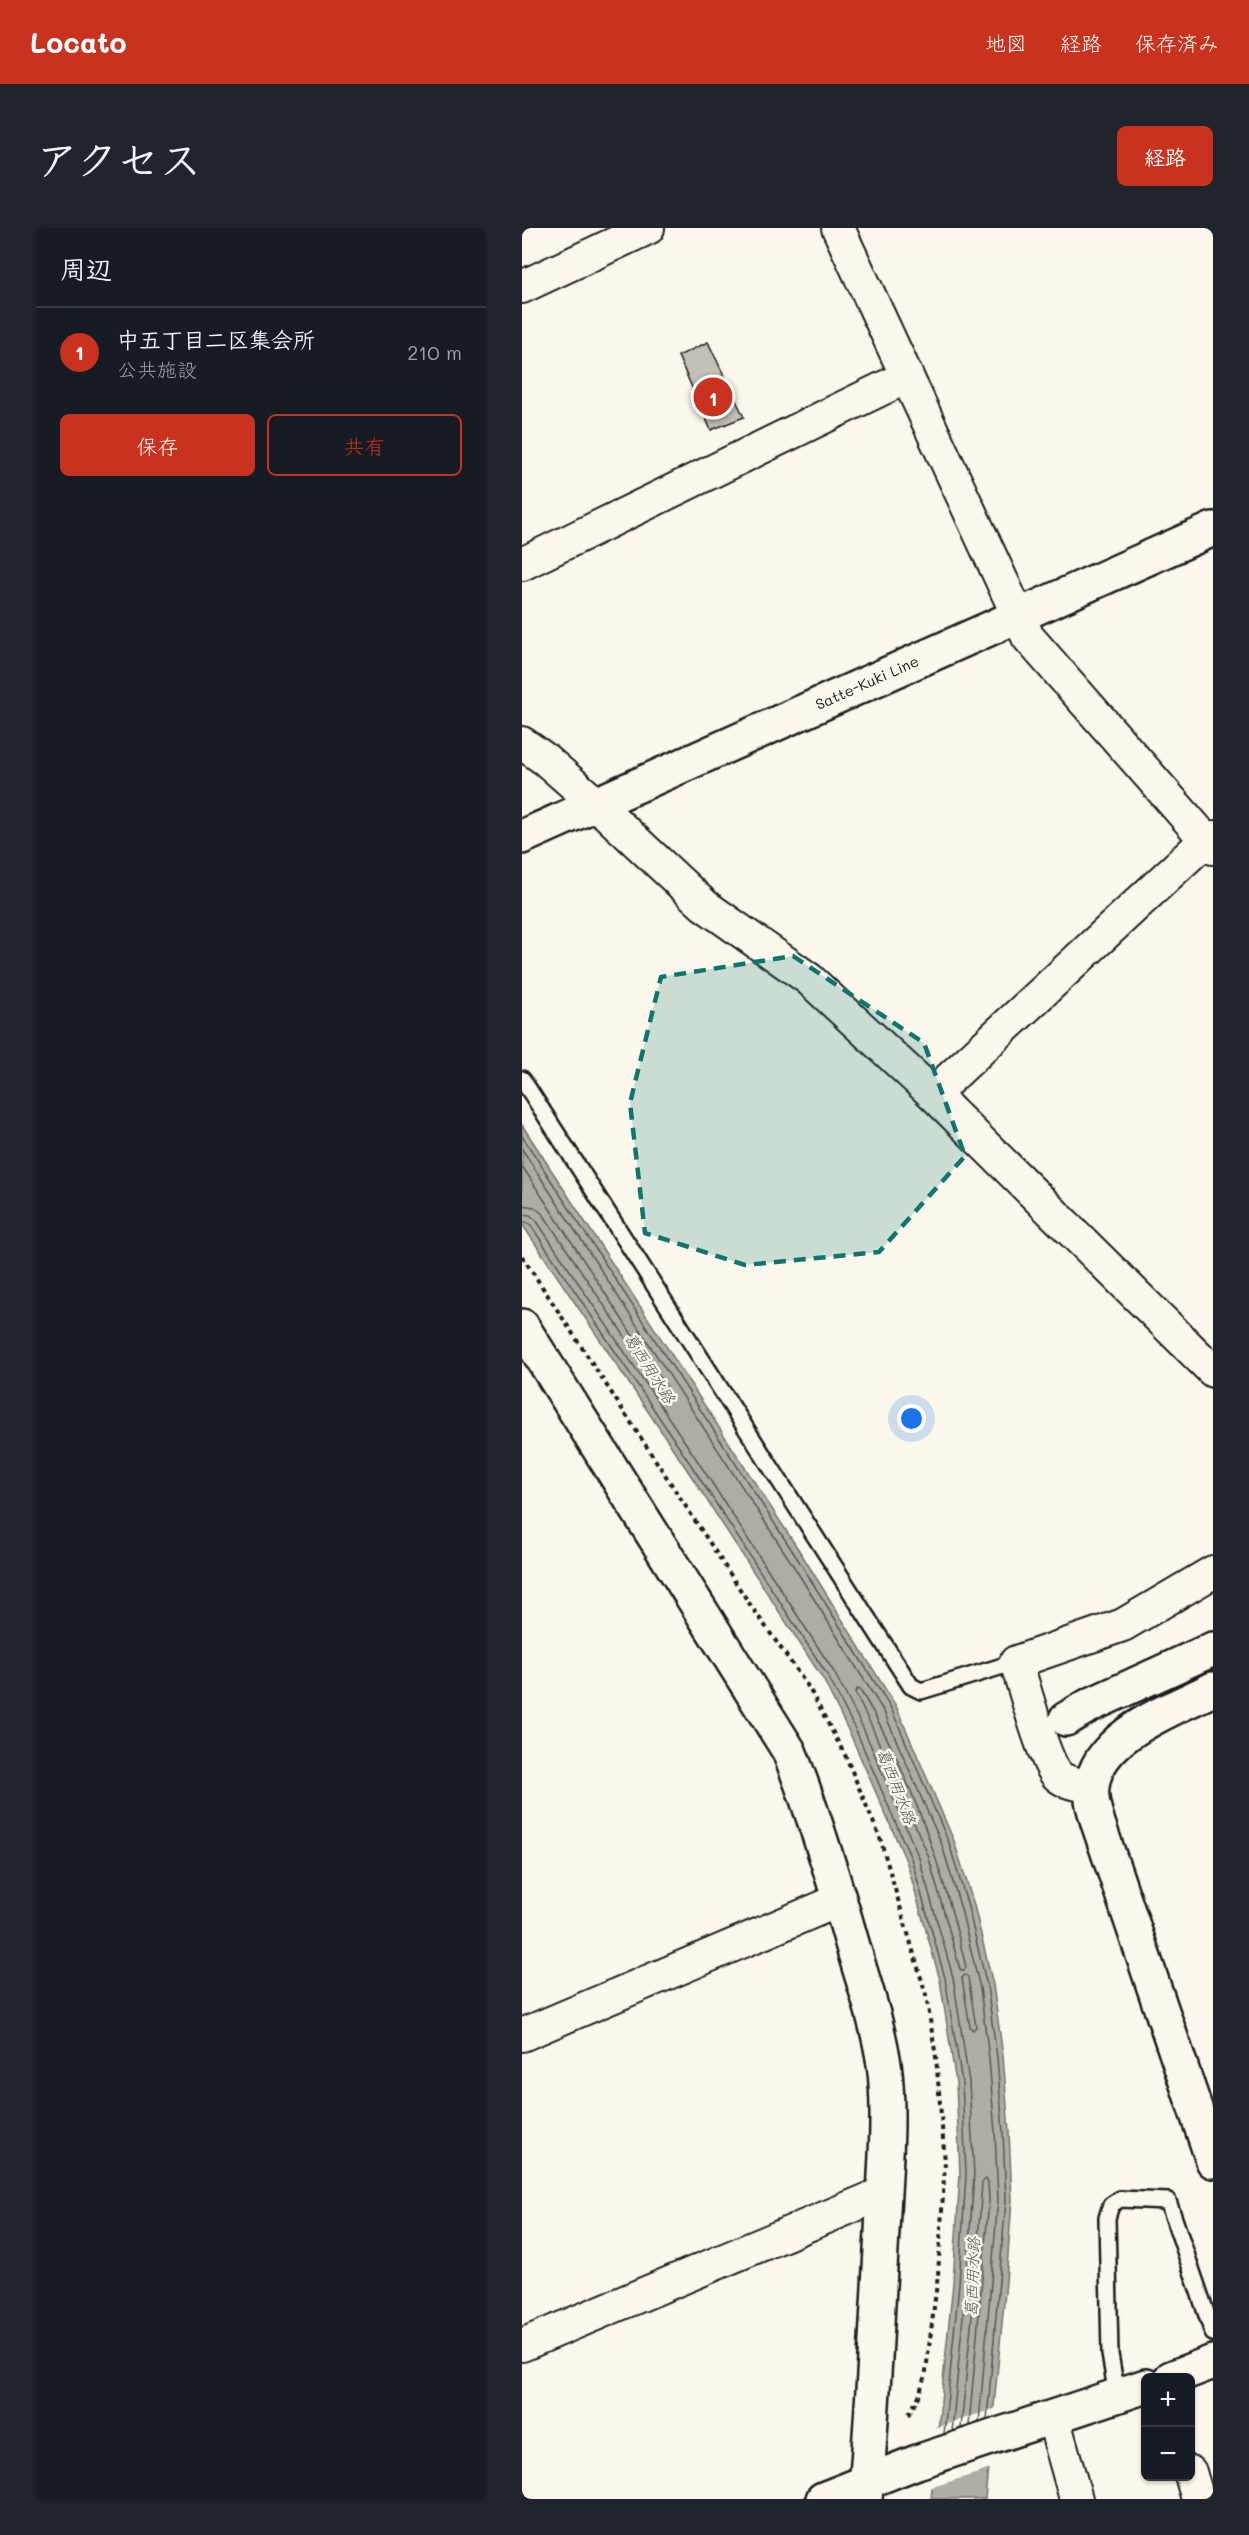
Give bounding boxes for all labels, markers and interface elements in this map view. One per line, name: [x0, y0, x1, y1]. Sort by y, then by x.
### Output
text: Locato: [30, 24, 127, 60]
text: 地図: [985, 29, 1027, 56]
text: 経路: [1060, 29, 1102, 56]
text: 保存済み: [1135, 29, 1219, 56]
button: 経路: [1117, 126, 1213, 186]
text: アクセス: [36, 131, 201, 186]
text: 周辺: [60, 252, 112, 286]
text: 中五丁目二区集会所: [117, 325, 315, 354]
text: 1: [75, 339, 84, 365]
text: 210 m: [407, 339, 462, 365]
text: 公共施設: [117, 356, 197, 382]
pin: 1: [694, 374, 732, 420]
button: 保存: [60, 414, 255, 476]
button: 共有: [267, 414, 462, 476]
street label: Satte-Kuki Line: [812, 650, 922, 714]
water label: 葛西用水路: [620, 1328, 681, 1408]
your location: [897, 1404, 926, 1433]
water label: 葛西用水路: [873, 1745, 922, 1828]
water label: 葛西用水路: [960, 2236, 983, 2317]
map controls: [1141, 2373, 1195, 2481]
button: +: [1141, 2373, 1195, 2427]
button: −: [1141, 2427, 1195, 2481]

